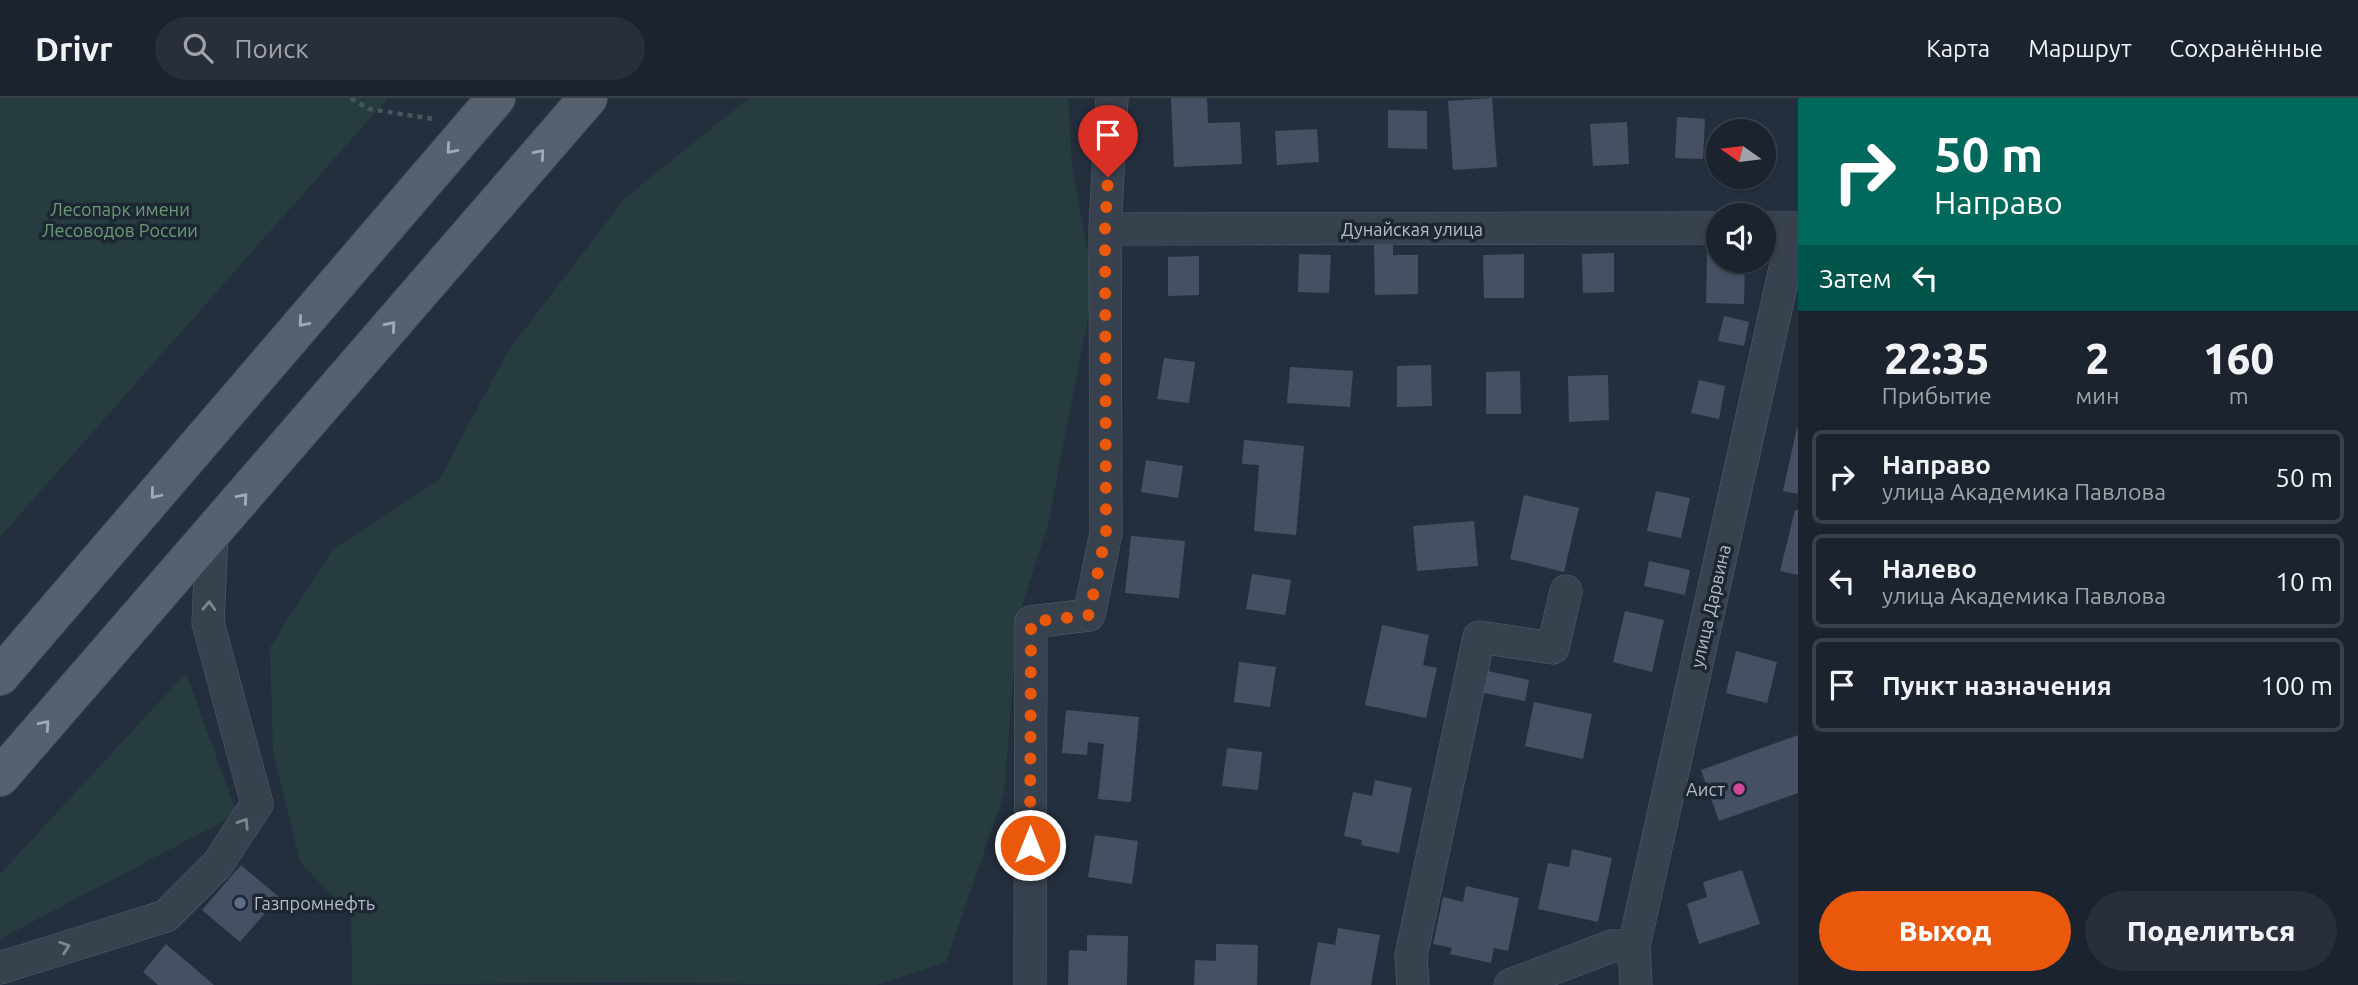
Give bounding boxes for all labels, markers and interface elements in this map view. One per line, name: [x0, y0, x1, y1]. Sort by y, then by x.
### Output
search box: [155, 17, 645, 80]
icon: search: [179, 29, 217, 67]
text: Drivr: [35, 30, 113, 67]
text: Поиск: [235, 34, 309, 63]
text: Карта: [1926, 35, 1990, 62]
text: Маршрут: [2028, 35, 2132, 62]
text: Сохранённые: [2170, 35, 2323, 62]
pin: [1078, 105, 1138, 177]
icon: arrive: [1089, 116, 1127, 154]
north arrow: [1706, 119, 1776, 189]
map controls: [1706, 119, 1776, 273]
icon: right: [1819, 126, 1910, 217]
text: 50 m: [1934, 126, 2043, 181]
one-way arrow: [447, 141, 459, 154]
one-way arrow: [532, 149, 544, 162]
text: Направо: [1934, 184, 2063, 220]
park label: Лесопарк имени Лесоводов России: [42, 199, 198, 240]
button: sound: [1706, 203, 1776, 273]
street label: Дунайская улица: [1341, 219, 1483, 239]
icon: left: [1906, 259, 1944, 297]
text: Затем: [1819, 264, 1892, 293]
one-way arrow: [299, 314, 311, 327]
one-way arrow: [383, 321, 395, 334]
text: 22:35: [1884, 335, 1989, 382]
text: 2: [2086, 335, 2109, 382]
text: 160: [2203, 335, 2274, 382]
text: Прибытие: [1882, 383, 1992, 408]
text: мин: [2076, 383, 2119, 408]
text: m: [2229, 383, 2249, 408]
text: Направо: [1882, 450, 1991, 479]
icon: right: [1823, 458, 1861, 496]
text: 50 m: [2275, 463, 2333, 492]
text: улица Академика Павлова: [1882, 479, 2166, 504]
one-way arrow: [151, 486, 163, 499]
one-way arrow: [235, 493, 247, 506]
street label: улица Дарвина: [1686, 542, 1734, 670]
text: Налево: [1882, 554, 1977, 583]
icon: left: [1823, 562, 1861, 600]
text: 10 m: [2275, 567, 2333, 596]
text: улица Академика Павлова: [1882, 583, 2166, 608]
one-way arrow: [201, 600, 216, 611]
icon: arrive: [1823, 666, 1861, 704]
text: Пункт назначения: [1882, 671, 2112, 700]
text: 100 m: [2261, 671, 2333, 700]
one-way arrow: [37, 720, 49, 733]
place label: Аист: [1686, 779, 1725, 799]
marker: Аист: [1731, 781, 1747, 797]
position arrow: [993, 808, 1067, 882]
one-way arrow: [236, 818, 249, 831]
button: Выход: [1819, 891, 2071, 971]
button: Поделиться: [2085, 891, 2337, 971]
place label: Газпромнефть: [254, 893, 375, 913]
marker: Газпромнефть: [232, 895, 248, 911]
one-way arrow: [58, 941, 71, 955]

